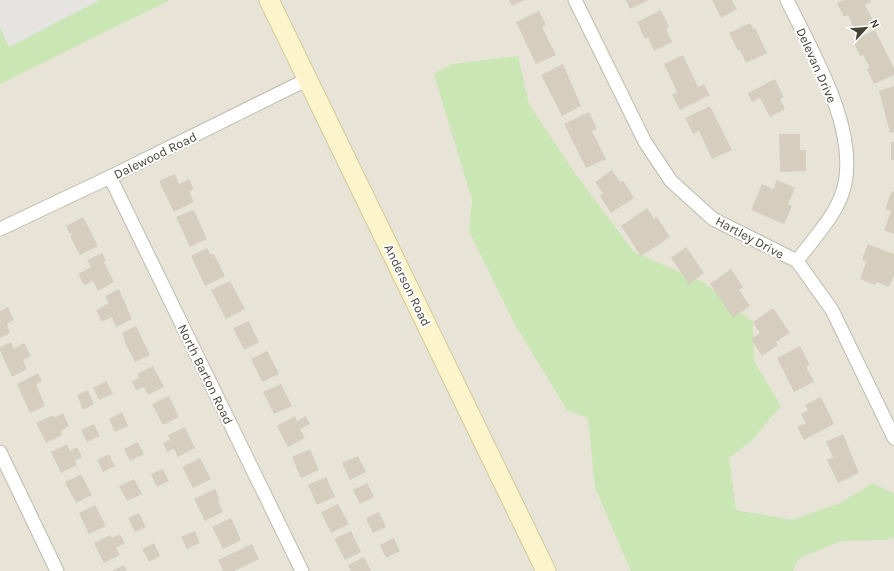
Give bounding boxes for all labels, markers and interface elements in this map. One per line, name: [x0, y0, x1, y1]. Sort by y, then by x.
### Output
north arrow: [846, 8, 886, 48]
text: N: [867, 17, 882, 30]
street label: Delevan Drive: [793, 25, 840, 105]
street label: Dalewood Road: [111, 129, 199, 182]
street label: Hartley Drive: [713, 213, 787, 262]
street label: Anderson Road: [381, 242, 434, 329]
street label: North Barton Road: [175, 322, 236, 427]

